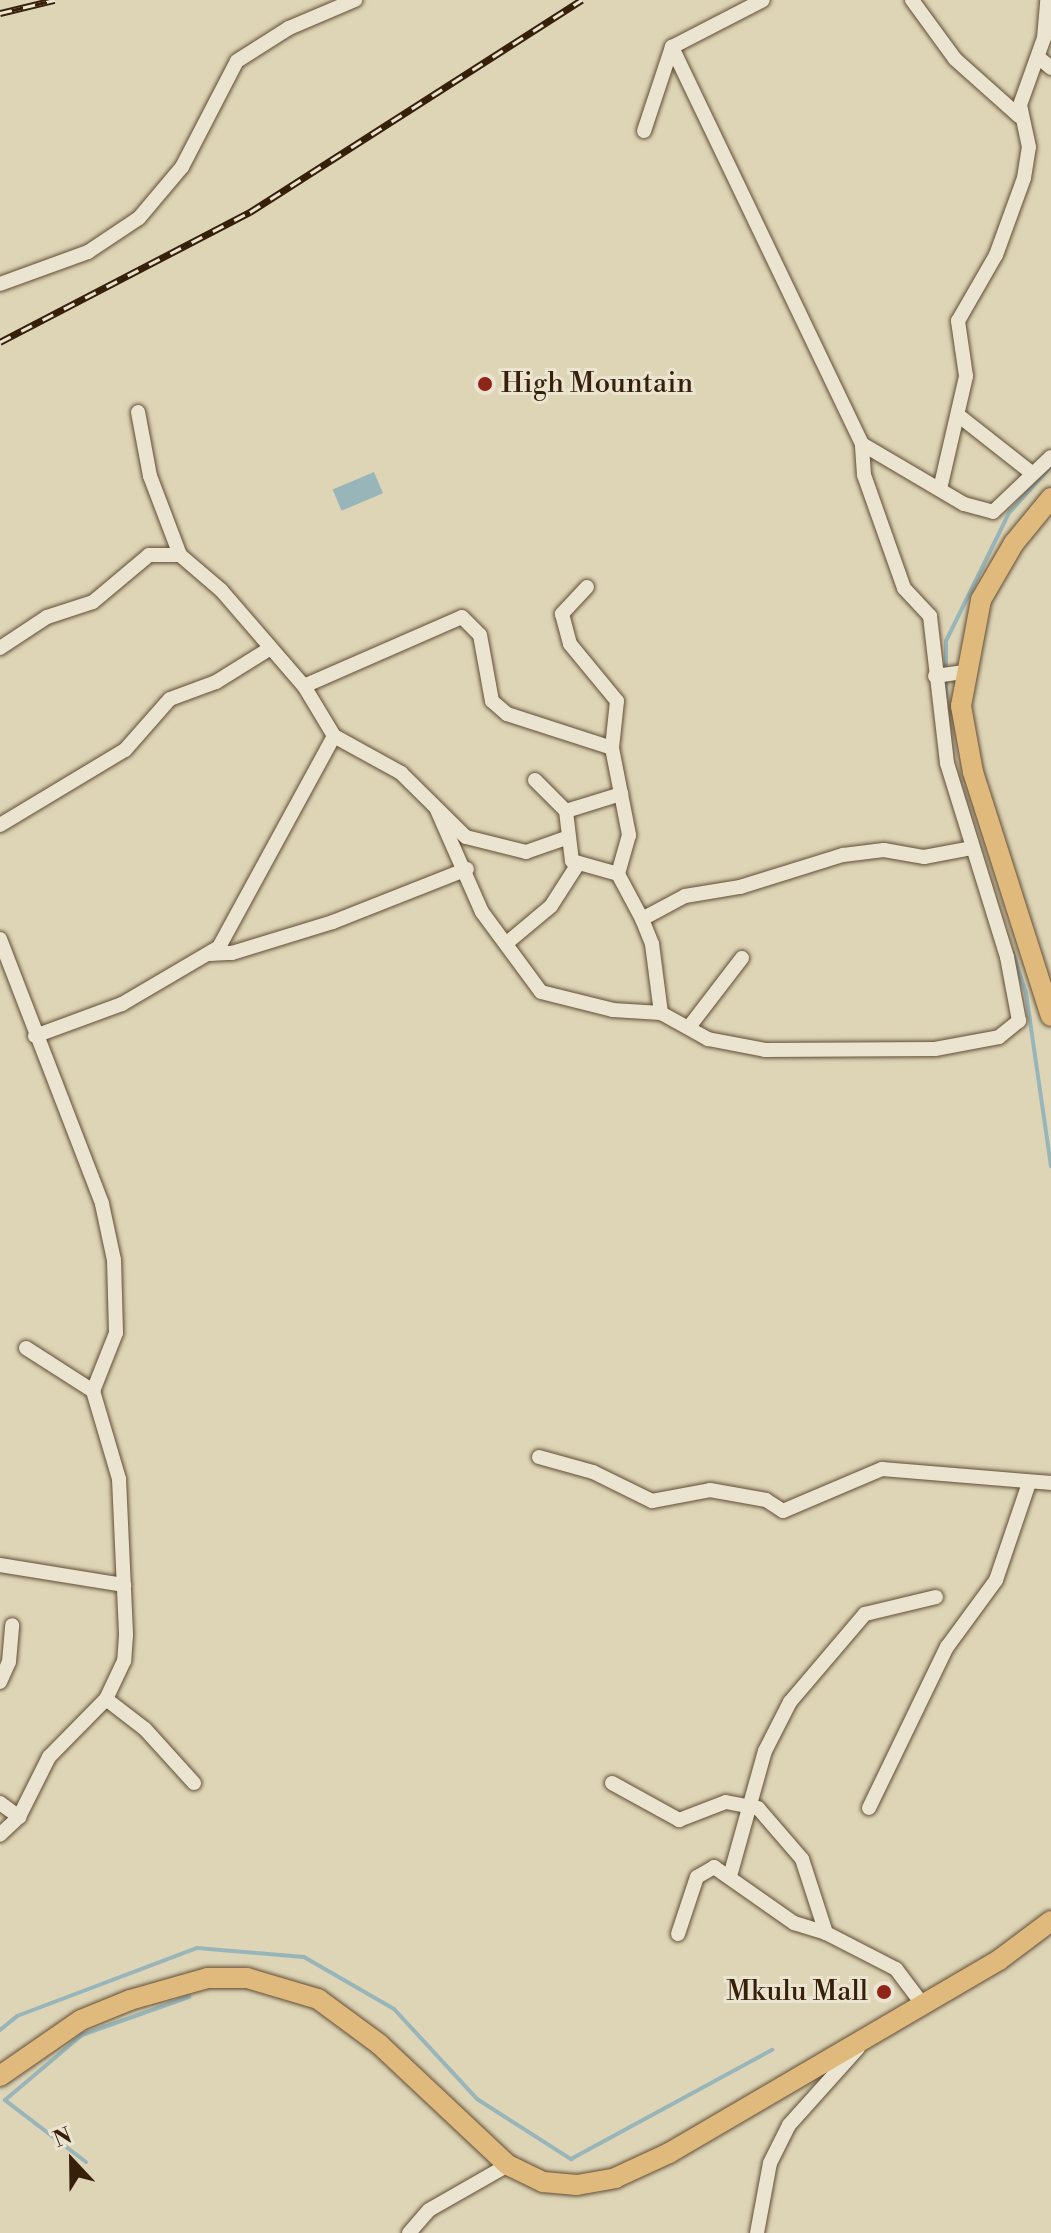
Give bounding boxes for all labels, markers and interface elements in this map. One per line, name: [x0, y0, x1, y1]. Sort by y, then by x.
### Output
place label: High Mountain: [501, 367, 693, 401]
marker: High Mountain: [476, 375, 494, 393]
place label: Mkulu Mall: [726, 1975, 868, 2009]
marker: Mkulu Mall: [875, 1983, 893, 2001]
north arrow: [32, 2121, 112, 2201]
text: N: [50, 2123, 76, 2154]

